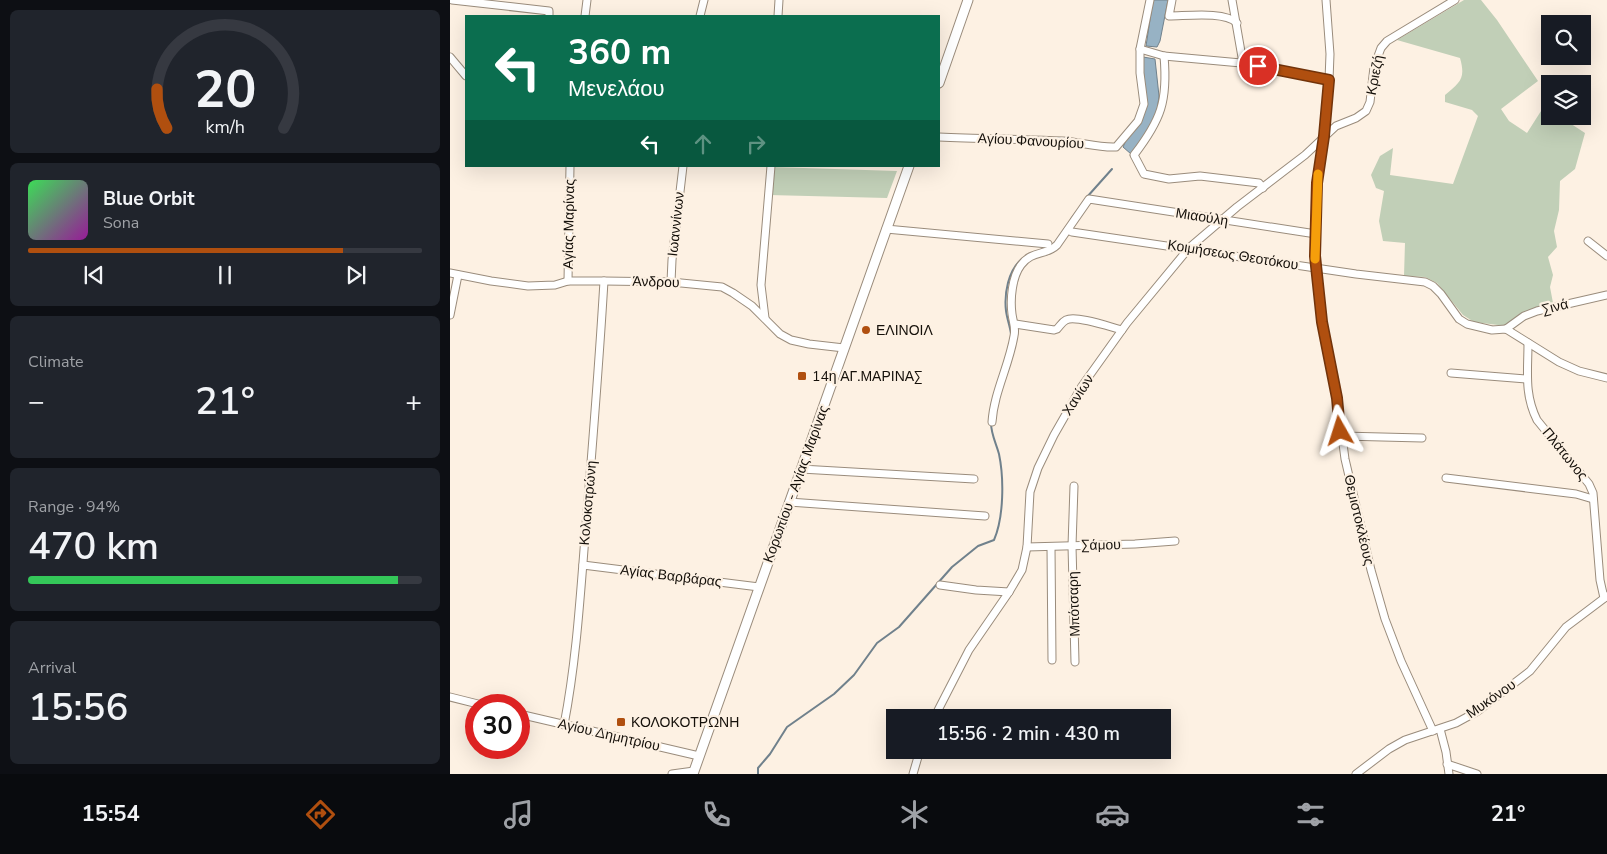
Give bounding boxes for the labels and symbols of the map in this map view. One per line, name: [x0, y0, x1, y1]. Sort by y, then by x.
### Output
pin: [1237, 45, 1279, 87]
street label: Κριεζή: [1362, 53, 1388, 97]
street label: Αγίου Φανουρίου: [977, 129, 1085, 153]
street label: Αγίας Μαρίνας: [559, 178, 579, 269]
street label: Ιωαννίνων: [663, 191, 689, 257]
street label: Μιαούλη: [1174, 203, 1230, 231]
street label: Κοιμήσεως Θεοτόκου: [1166, 235, 1300, 275]
street label: Άνδρου: [632, 272, 680, 292]
street label: Σινά: [1540, 295, 1570, 319]
place label: ΕΛΙΝΟΙΛ: [876, 321, 933, 340]
marker: ΕΛΙΝΟΙΛ: [860, 324, 872, 336]
place label: 14η ΑΓ.ΜΑΡΙΝΑΣ: [812, 367, 923, 386]
marker: 14η ΑΓ.ΜΑΡΙΝΑΣ: [796, 370, 808, 382]
street label: Χανίων: [1058, 371, 1098, 419]
street label: Κορωπίου - Αγίας Μαρίνας: [759, 402, 833, 565]
position arrow: [1313, 404, 1365, 456]
street label: Πλάτωνος: [1538, 424, 1592, 485]
street label: Κολοκοτρώνη: [575, 460, 601, 546]
street label: Θεμιστοκλέους: [1339, 473, 1379, 567]
street label: Σάμου: [1081, 535, 1121, 555]
street label: Αγίας Βαρβάρας: [619, 560, 723, 592]
street label: Μπότσαρη: [1063, 571, 1085, 637]
street label: Μυκόνου: [1462, 675, 1520, 723]
speed limit sign: 30: [465, 694, 530, 759]
place label: ΚΟΛΟΚΟΤΡΩΝΗ: [631, 713, 739, 732]
street label: Αγίου Δημητρίου: [556, 714, 662, 756]
marker: ΚΟΛΟΚΟΤΡΩΝΗ: [615, 716, 627, 728]

